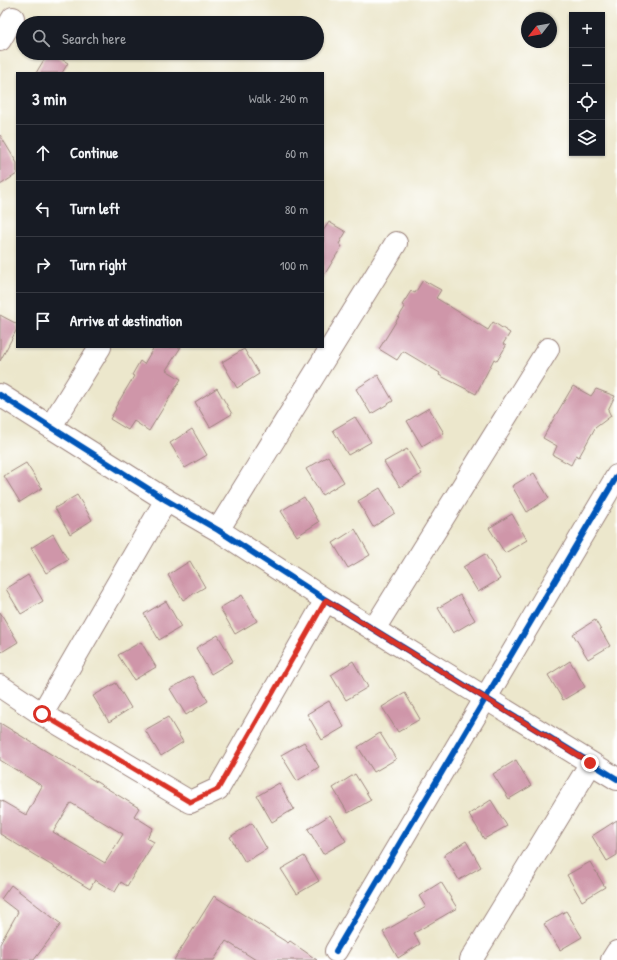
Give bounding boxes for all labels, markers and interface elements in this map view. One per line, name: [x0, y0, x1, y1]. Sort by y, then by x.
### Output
north arrow: [521, 12, 557, 48]
map controls: [569, 12, 605, 156]
button: +: [569, 12, 605, 48]
search box: [16, 16, 324, 60]
icon: search: [30, 27, 52, 49]
text: Search here: [62, 28, 126, 49]
button: −: [569, 48, 605, 84]
button: locate: [569, 84, 605, 120]
text: 3 min: [32, 87, 67, 110]
text: Walk · 240 m: [249, 89, 308, 107]
button: layers: [569, 120, 605, 156]
icon: ahead: [32, 142, 54, 164]
text: Continue: [70, 142, 118, 163]
text: 60 m: [285, 144, 308, 162]
icon: left: [32, 198, 54, 220]
text: Turn left: [70, 198, 120, 219]
text: 80 m: [285, 200, 308, 218]
icon: right: [32, 254, 54, 276]
text: Turn right: [70, 254, 126, 275]
text: 100 m: [280, 256, 308, 274]
icon: arrive: [32, 310, 54, 332]
text: Arrive at destination: [70, 310, 182, 331]
route start: [33, 705, 51, 723]
route end: [581, 754, 599, 772]

